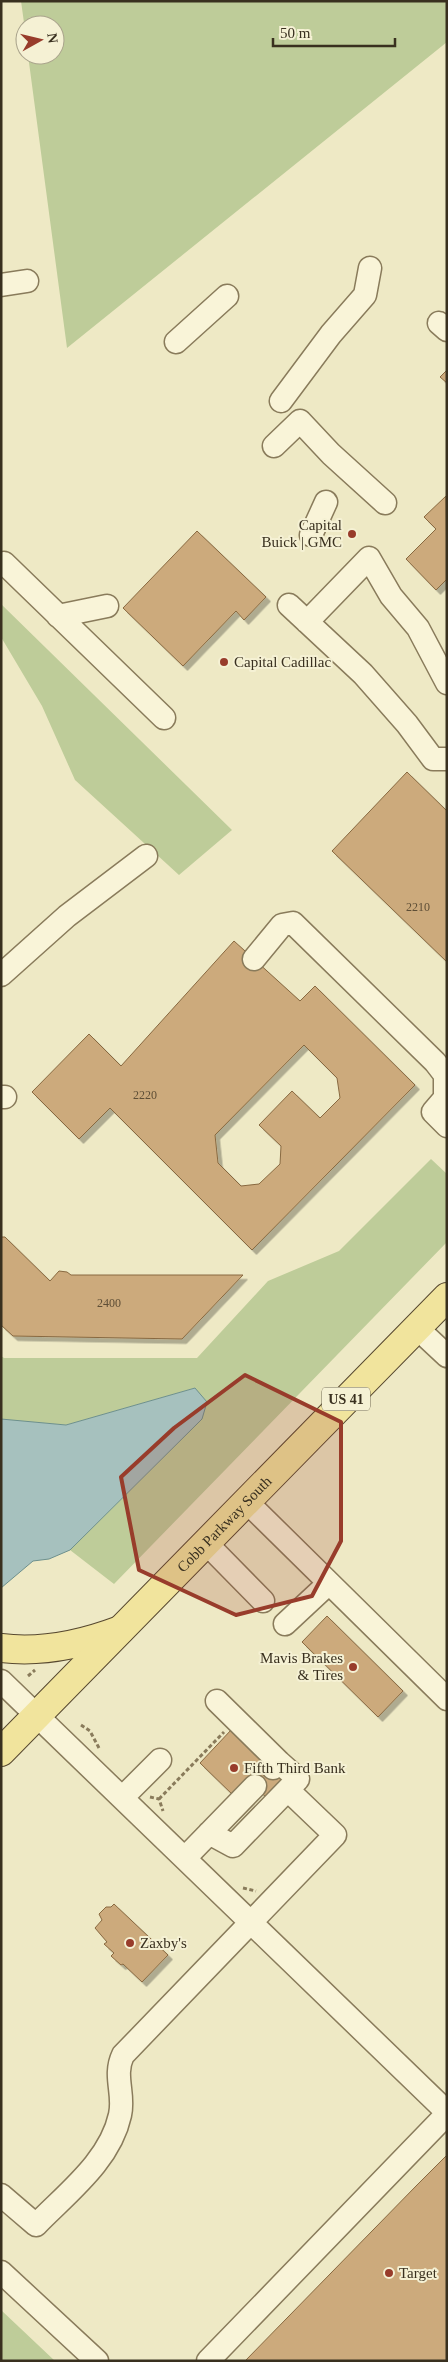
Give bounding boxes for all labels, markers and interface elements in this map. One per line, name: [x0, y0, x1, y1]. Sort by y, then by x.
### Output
north arrow: [15, 15, 65, 65]
scale bar: [273, 15, 396, 47]
text: 50 m: [280, 25, 311, 41]
text: N: [44, 32, 61, 44]
place label: Capital Buick | GMC: [261, 517, 342, 550]
marker: Capital Buick | GMC: [346, 528, 358, 540]
place label: Capital Cadillac: [234, 654, 331, 670]
marker: Capital Cadillac: [218, 656, 230, 668]
house number: 2210: [406, 900, 430, 914]
house number: 2220: [133, 1088, 157, 1102]
house number: 2400: [97, 1296, 121, 1310]
road number: US 41: [322, 1388, 370, 1410]
street label: Cobb Parkway South: [174, 1473, 275, 1575]
place label: Mavis Brakes & Tires: [260, 1650, 343, 1683]
marker: Mavis Brakes & Tires: [347, 1661, 359, 1673]
place label: Fifth Third Bank: [244, 1760, 346, 1776]
marker: Fifth Third Bank: [228, 1762, 240, 1774]
place label: Zaxby's: [140, 1935, 187, 1951]
marker: Zaxby's: [124, 1937, 136, 1949]
place label: Target: [399, 2265, 438, 2281]
marker: Target: [383, 2267, 395, 2279]

